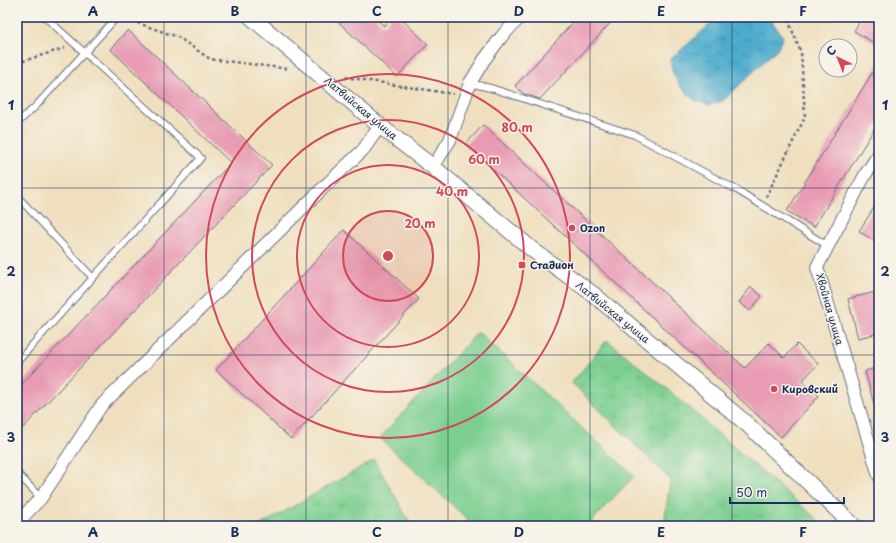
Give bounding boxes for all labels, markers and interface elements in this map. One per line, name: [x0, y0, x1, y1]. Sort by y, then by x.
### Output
text: A: [88, 1, 98, 20]
text: B: [231, 1, 240, 20]
text: C: [372, 1, 382, 20]
text: D: [514, 1, 524, 20]
text: E: [657, 1, 665, 20]
text: F: [799, 1, 807, 20]
north arrow: [818, 38, 858, 78]
text: С: [822, 41, 840, 59]
street label: Латвийская улица: [322, 73, 402, 143]
text: 1: [8, 95, 14, 114]
text: 1: [882, 95, 888, 114]
text: 80 m: [501, 118, 533, 136]
text: 60 m: [468, 150, 500, 168]
text: 40 m: [436, 182, 468, 200]
text: 20 m: [404, 214, 436, 232]
place label: Ozon: [580, 220, 605, 235]
marker: Ozon: [567, 223, 577, 233]
centre of rings: [381, 249, 395, 263]
place label: Стадион: [530, 257, 574, 272]
marker: Стадион: [517, 260, 527, 270]
text: 2: [6, 261, 16, 280]
text: 2: [880, 261, 890, 280]
street label: Хвойная улица: [813, 271, 848, 347]
street label: Латвийская улица: [573, 277, 654, 347]
place label: Кировский: [782, 381, 838, 396]
marker: Кировский: [769, 384, 779, 394]
text: 3: [7, 427, 16, 446]
text: 3: [881, 427, 890, 446]
scale bar: [730, 479, 844, 505]
text: 50 m: [736, 483, 767, 501]
text: A: [88, 522, 98, 541]
text: B: [231, 522, 240, 541]
text: C: [372, 522, 382, 541]
text: D: [514, 522, 524, 541]
text: E: [657, 522, 665, 541]
text: F: [799, 522, 807, 541]

